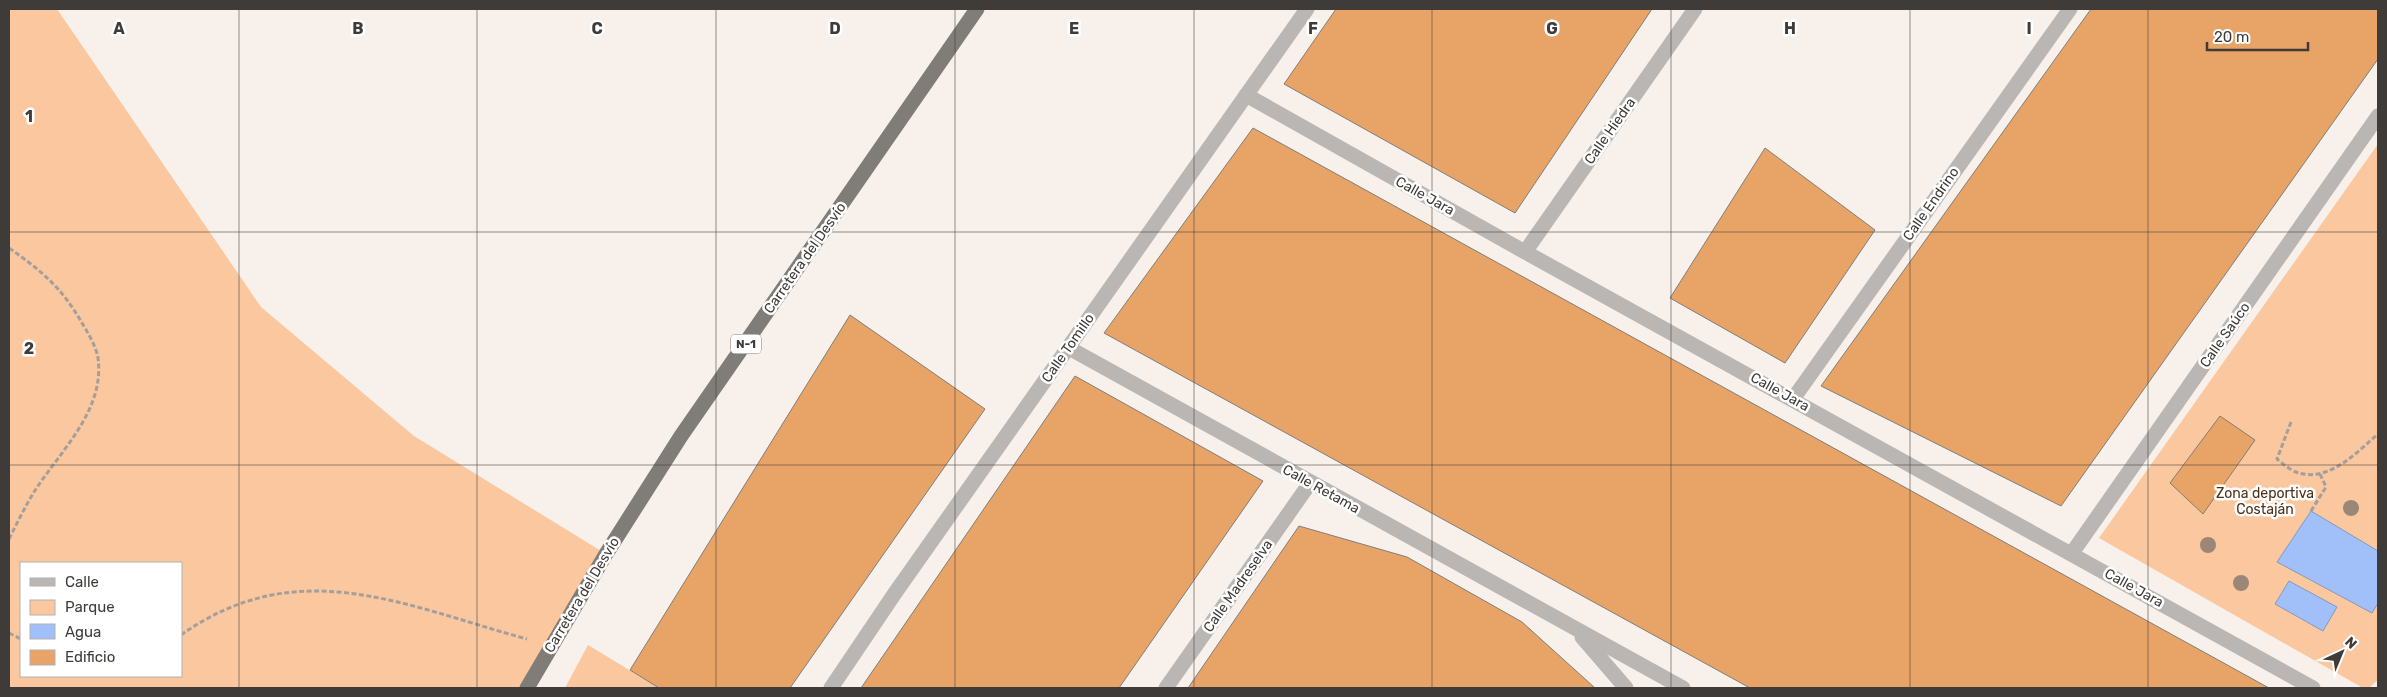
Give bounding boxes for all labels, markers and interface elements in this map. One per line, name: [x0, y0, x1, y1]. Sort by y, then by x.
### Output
text: A: [113, 19, 125, 38]
text: B: [352, 19, 364, 38]
text: C: [591, 19, 603, 38]
text: D: [829, 19, 841, 38]
text: E: [1069, 19, 1079, 38]
text: F: [1308, 19, 1318, 38]
text: G: [1546, 19, 1558, 38]
text: H: [1784, 19, 1796, 38]
text: I: [2026, 19, 2032, 38]
scale bar: [2207, 20, 2308, 52]
text: 20 m: [2214, 28, 2249, 46]
street label: Calle Hiedra: [1581, 94, 1639, 168]
text: 1: [25, 107, 33, 126]
street label: Calle Endrino: [1899, 164, 1963, 244]
street label: Calle Jara: [1393, 173, 1457, 219]
street label: Carretera del Desvío: [760, 199, 850, 317]
street label: Calle Saúco: [2196, 299, 2254, 371]
street label: Calle Tomillo: [1038, 310, 1098, 386]
road number: N-1: [731, 334, 761, 354]
text: 2: [24, 339, 34, 358]
street label: Calle Jara: [1748, 369, 1812, 415]
street label: Calle Retama: [1280, 461, 1362, 517]
park label: Zona deportiva Costaján: [2216, 485, 2314, 518]
street label: Carretera del Desvío: [541, 534, 623, 656]
street label: Calle Madreselva: [1200, 537, 1276, 635]
legend: [20, 562, 182, 677]
street label: Calle Jara: [2102, 565, 2166, 611]
text: Calle: [65, 573, 99, 591]
text: Parque: [65, 598, 115, 616]
text: Agua: [65, 623, 101, 641]
north arrow: [2317, 627, 2367, 677]
text: N: [2341, 633, 2360, 653]
text: Edificio: [65, 648, 115, 666]

